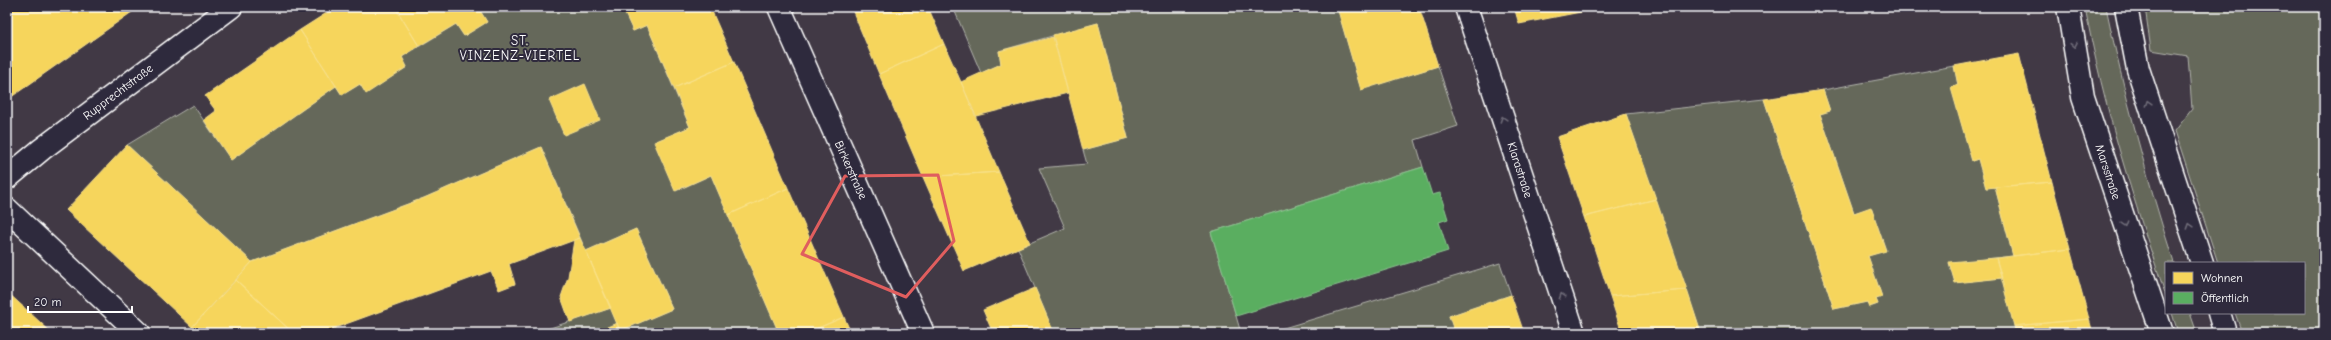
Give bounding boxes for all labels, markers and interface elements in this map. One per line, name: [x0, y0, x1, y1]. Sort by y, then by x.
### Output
district label: ST. VINZENZ-VIERTEL: [460, 33, 580, 63]
one-way arrow: [2070, 42, 2078, 49]
street label: Rupprechtstraße: [80, 61, 156, 123]
one-way arrow: [2145, 99, 2154, 106]
one-way arrow: [1500, 116, 1508, 123]
street label: Birkerstraße: [832, 138, 870, 202]
street label: Klarastraße: [1504, 140, 1536, 200]
street label: Marsstraße: [2092, 143, 2124, 201]
one-way arrow: [2121, 220, 2129, 227]
one-way arrow: [2186, 223, 2195, 230]
legend: [2165, 262, 2305, 314]
text: Wohnen: [2201, 271, 2243, 285]
scale bar: [28, 288, 132, 314]
text: Öffentlich: [2201, 291, 2249, 305]
one-way arrow: [1558, 293, 1567, 300]
text: 20 m: [34, 295, 62, 309]

